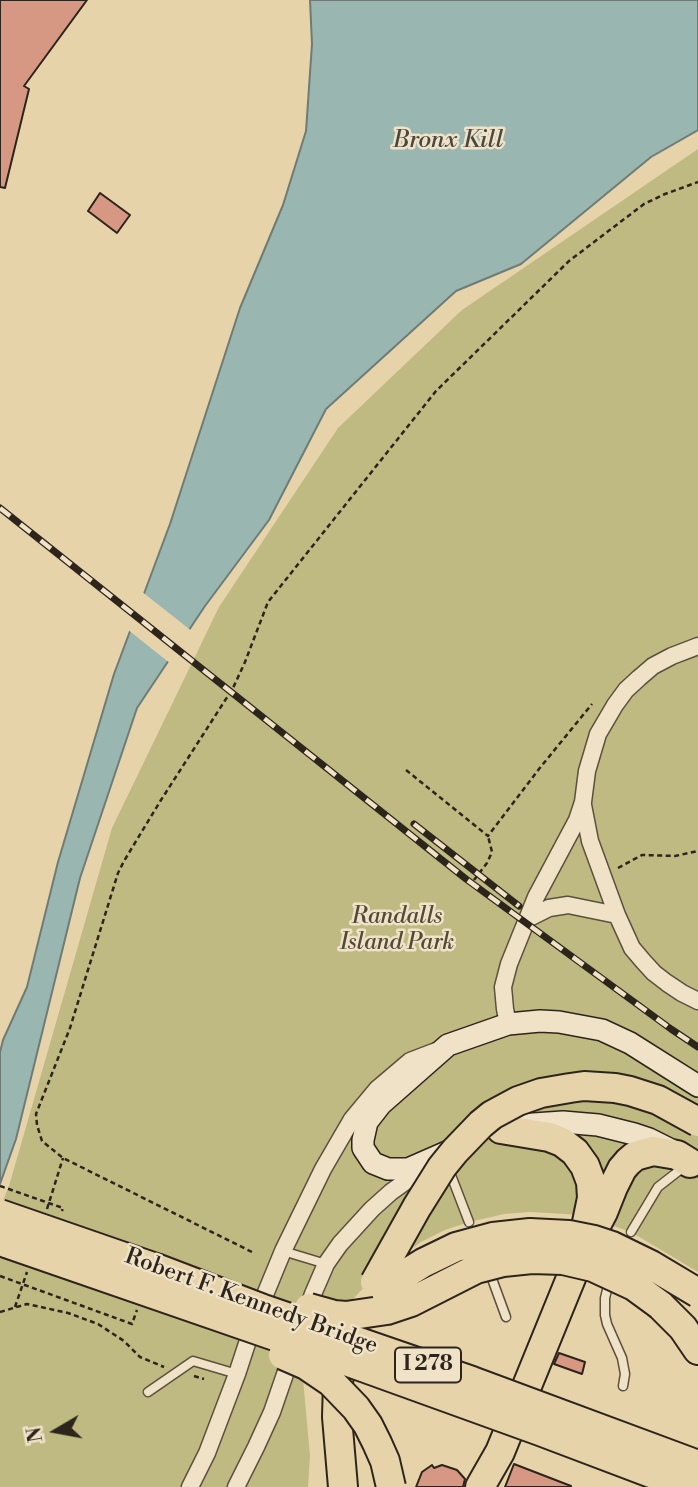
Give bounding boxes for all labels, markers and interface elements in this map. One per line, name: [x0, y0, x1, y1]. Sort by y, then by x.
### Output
water label: Bronx Kill: [393, 127, 503, 155]
park label: Randalls Island Park: [340, 903, 454, 957]
street label: Robert F. Kennedy Bridge: [121, 1243, 381, 1361]
road number: I 278: [395, 1348, 461, 1382]
north arrow: [21, 1396, 91, 1466]
text: N: [22, 1425, 48, 1444]

